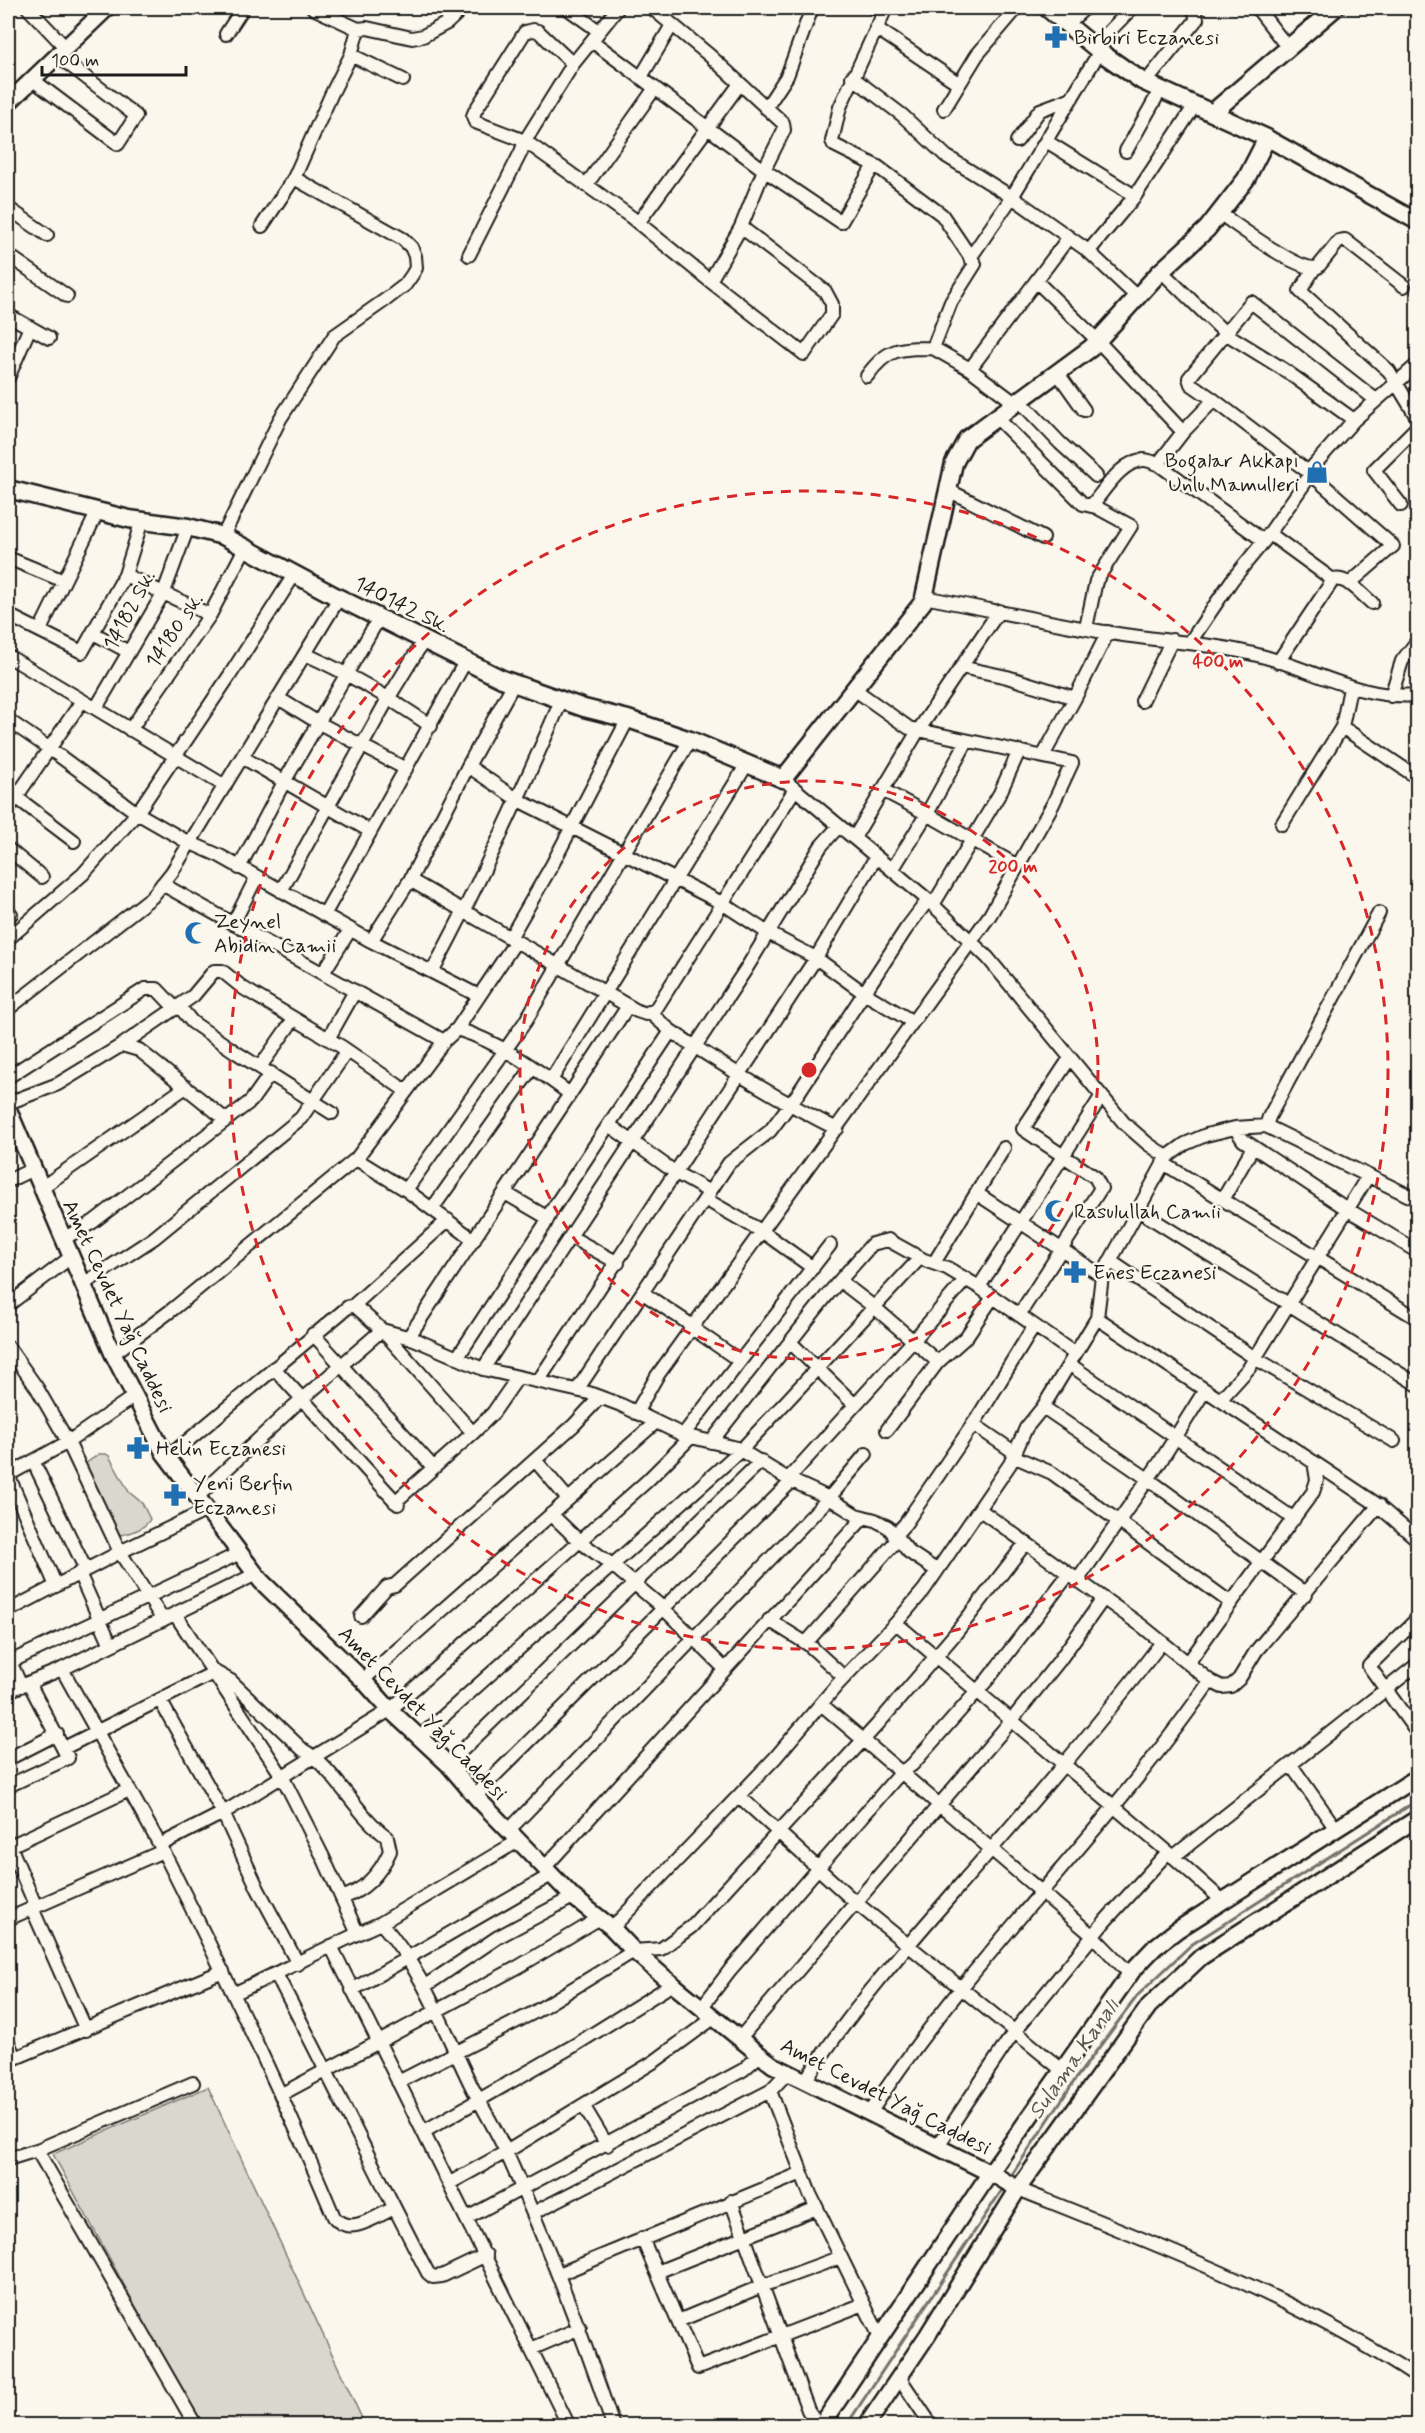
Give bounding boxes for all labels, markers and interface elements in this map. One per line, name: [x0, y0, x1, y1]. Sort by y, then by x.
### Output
pharmacy icon: Birbiri Eczanesi: [1043, 24, 1069, 50]
place label: Birbiri Eczanesi: [1074, 24, 1220, 52]
scale bar: [42, 39, 186, 77]
text: 100 m: [51, 49, 99, 73]
place label: Bogalar Akkapı Unlu Mamulleri: [1165, 447, 1299, 499]
shop icon: Bogalar Akkapı Unlu Mamulleri: [1304, 459, 1330, 485]
street label: 14182 Sk.: [97, 566, 163, 655]
street label: 140142 Sk.: [349, 570, 454, 640]
street label: 14180 sk.: [139, 587, 210, 674]
text: 400 m: [1193, 650, 1243, 674]
text: 200 m: [988, 855, 1038, 879]
place label: Zeynel Abidin Camii: [214, 908, 337, 960]
mosque icon: Zeynel Abidin Camii: [183, 920, 209, 946]
centre of rings: [799, 1060, 819, 1080]
street label: Amet Cevdet Yağ Caddesi: [55, 1195, 179, 1418]
mosque icon: Rasulullah Camii: [1043, 1198, 1069, 1224]
place label: Rasulullah Camii: [1074, 1198, 1221, 1226]
pharmacy icon: Enes Eczanesi: [1062, 1259, 1088, 1285]
place label: Enes Eczanesi: [1093, 1259, 1216, 1287]
pharmacy icon: Helin Eczanesi: [125, 1435, 151, 1461]
place label: Helin Eczanesi: [156, 1435, 286, 1463]
place label: Yeni Berfin Eczanesi: [193, 1470, 293, 1522]
pharmacy icon: Yeni Berfin Eczanesi: [162, 1482, 188, 1508]
street label: Amet Cevdet Yağ Caddesi: [332, 1620, 513, 1807]
water label: Sulama Kanalı: [1023, 1993, 1127, 2125]
street label: Amet Cevdet Yağ Caddesi: [776, 2032, 996, 2162]

